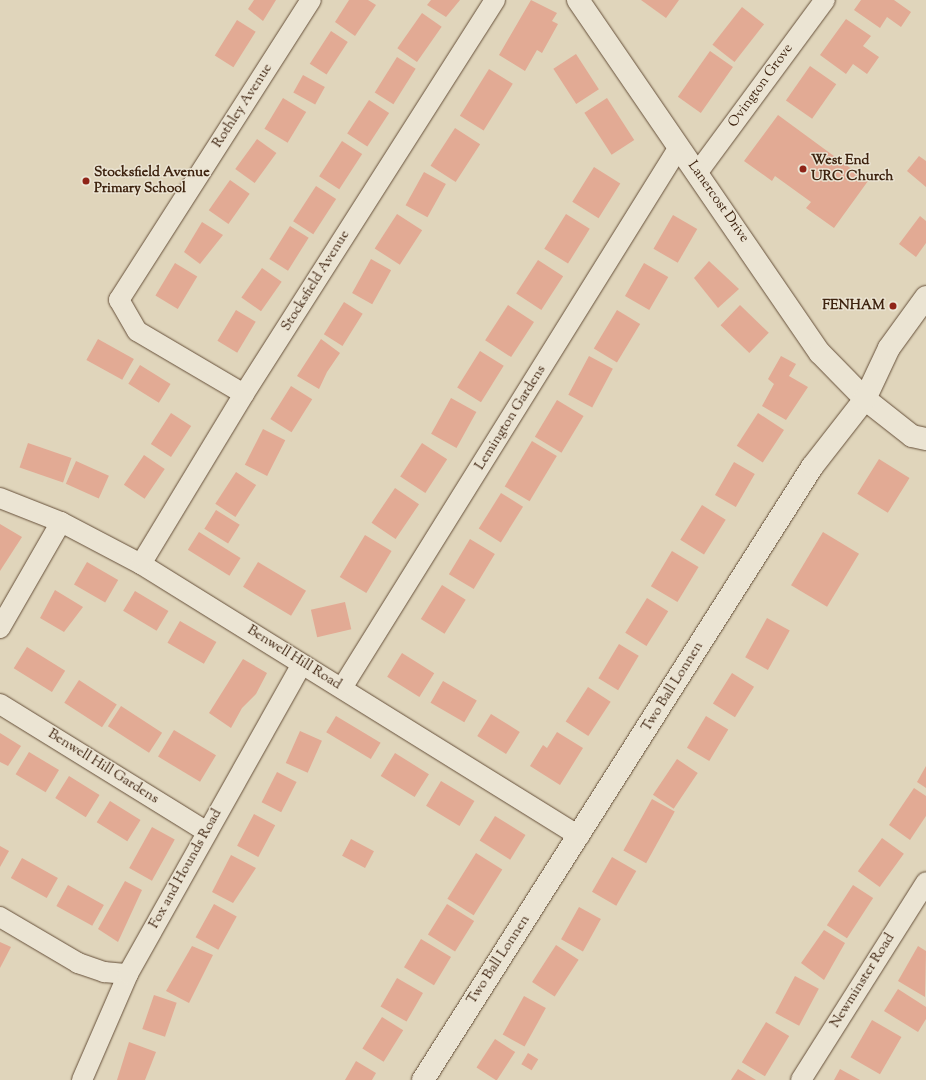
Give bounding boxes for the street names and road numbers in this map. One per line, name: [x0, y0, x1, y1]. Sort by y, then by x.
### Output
street label: Ovington Grove: [725, 41, 797, 131]
street label: Rothley Avenue: [210, 61, 276, 151]
street label: Lanercost Drive: [684, 158, 752, 246]
street label: Stocksfield Avenue: [278, 228, 354, 334]
street label: Lemington Gardens: [472, 363, 550, 473]
street label: Benwell Hill Road: [244, 622, 344, 694]
street label: Two Ball Lonnen: [639, 639, 707, 735]
street label: Benwell Hill Gardens: [45, 726, 161, 808]
street label: Fox and Hounds Road: [146, 806, 226, 932]
street label: Two Ball Lonnen: [464, 912, 534, 1008]
street label: Newminster Road: [827, 931, 899, 1031]

